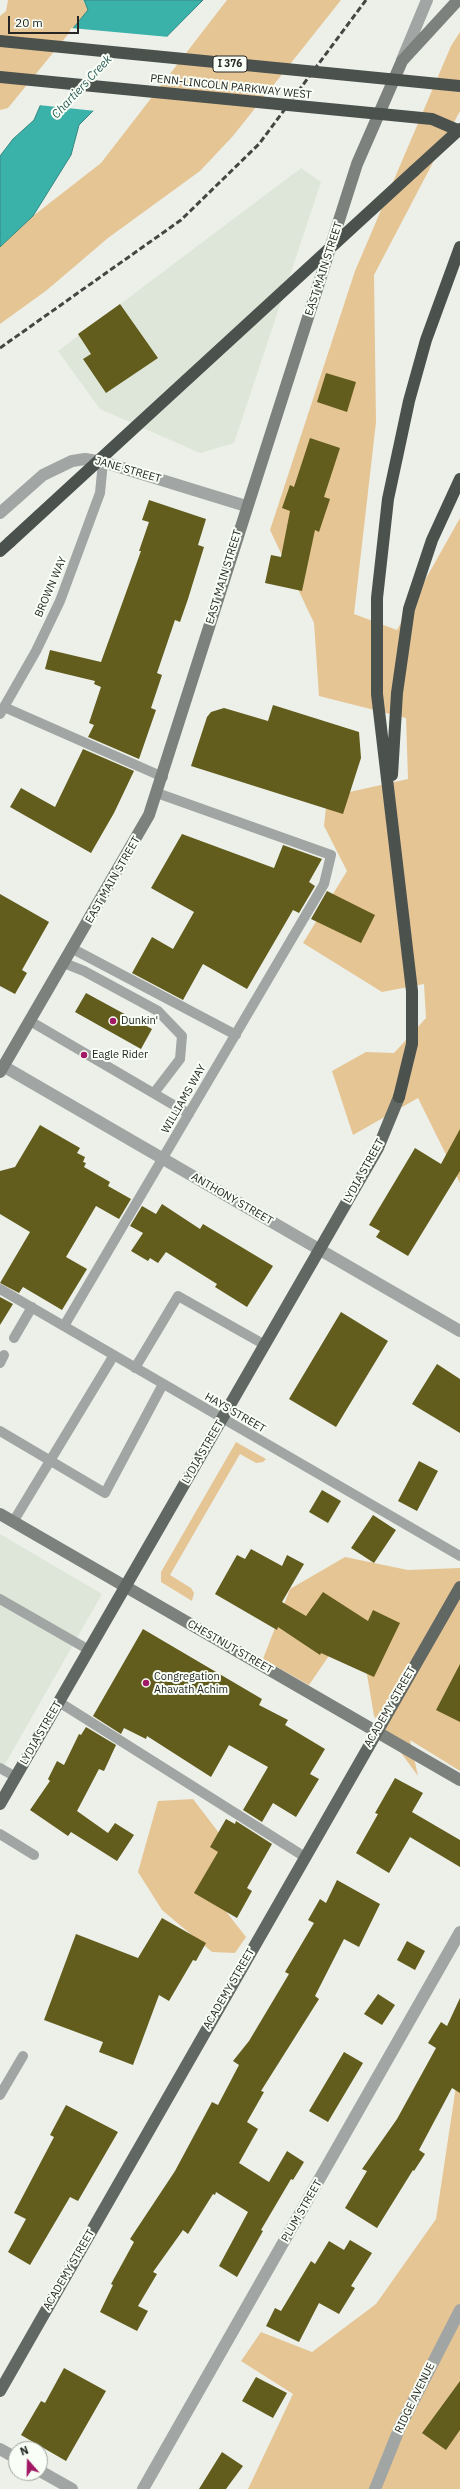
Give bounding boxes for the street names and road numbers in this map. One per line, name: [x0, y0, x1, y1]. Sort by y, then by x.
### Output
road number: I 376: [213, 56, 247, 72]
street label: PENN-LINCOLN PARKWAY WEST: [150, 72, 312, 102]
street label: EAST MAIN STREET: [303, 220, 345, 318]
street label: JANE STREET: [93, 454, 163, 486]
street label: EAST MAIN STREET: [203, 528, 245, 626]
street label: BROWN WAY: [32, 555, 70, 619]
street label: EAST MAIN STREET: [83, 834, 143, 926]
street label: WILLIAMS WAY: [159, 1062, 209, 1136]
street label: LYDIA STREET: [341, 1137, 387, 1205]
street label: ANTHONY STREET: [189, 1170, 275, 1228]
street label: HAYS STREET: [202, 1390, 268, 1436]
street label: LYDIA STREET: [179, 1418, 227, 1486]
street label: CHESTNUT STREET: [185, 1617, 275, 1677]
street label: ACADEMY STREET: [361, 1664, 419, 1750]
street label: LYDIA STREET: [17, 1699, 65, 1767]
street label: ACADEMY STREET: [200, 1946, 258, 2032]
street label: PLUM STREET: [279, 2178, 325, 2244]
street label: ACADEMY STREET: [40, 2227, 98, 2313]
street label: RIDGE AVENUE: [392, 2361, 438, 2435]

